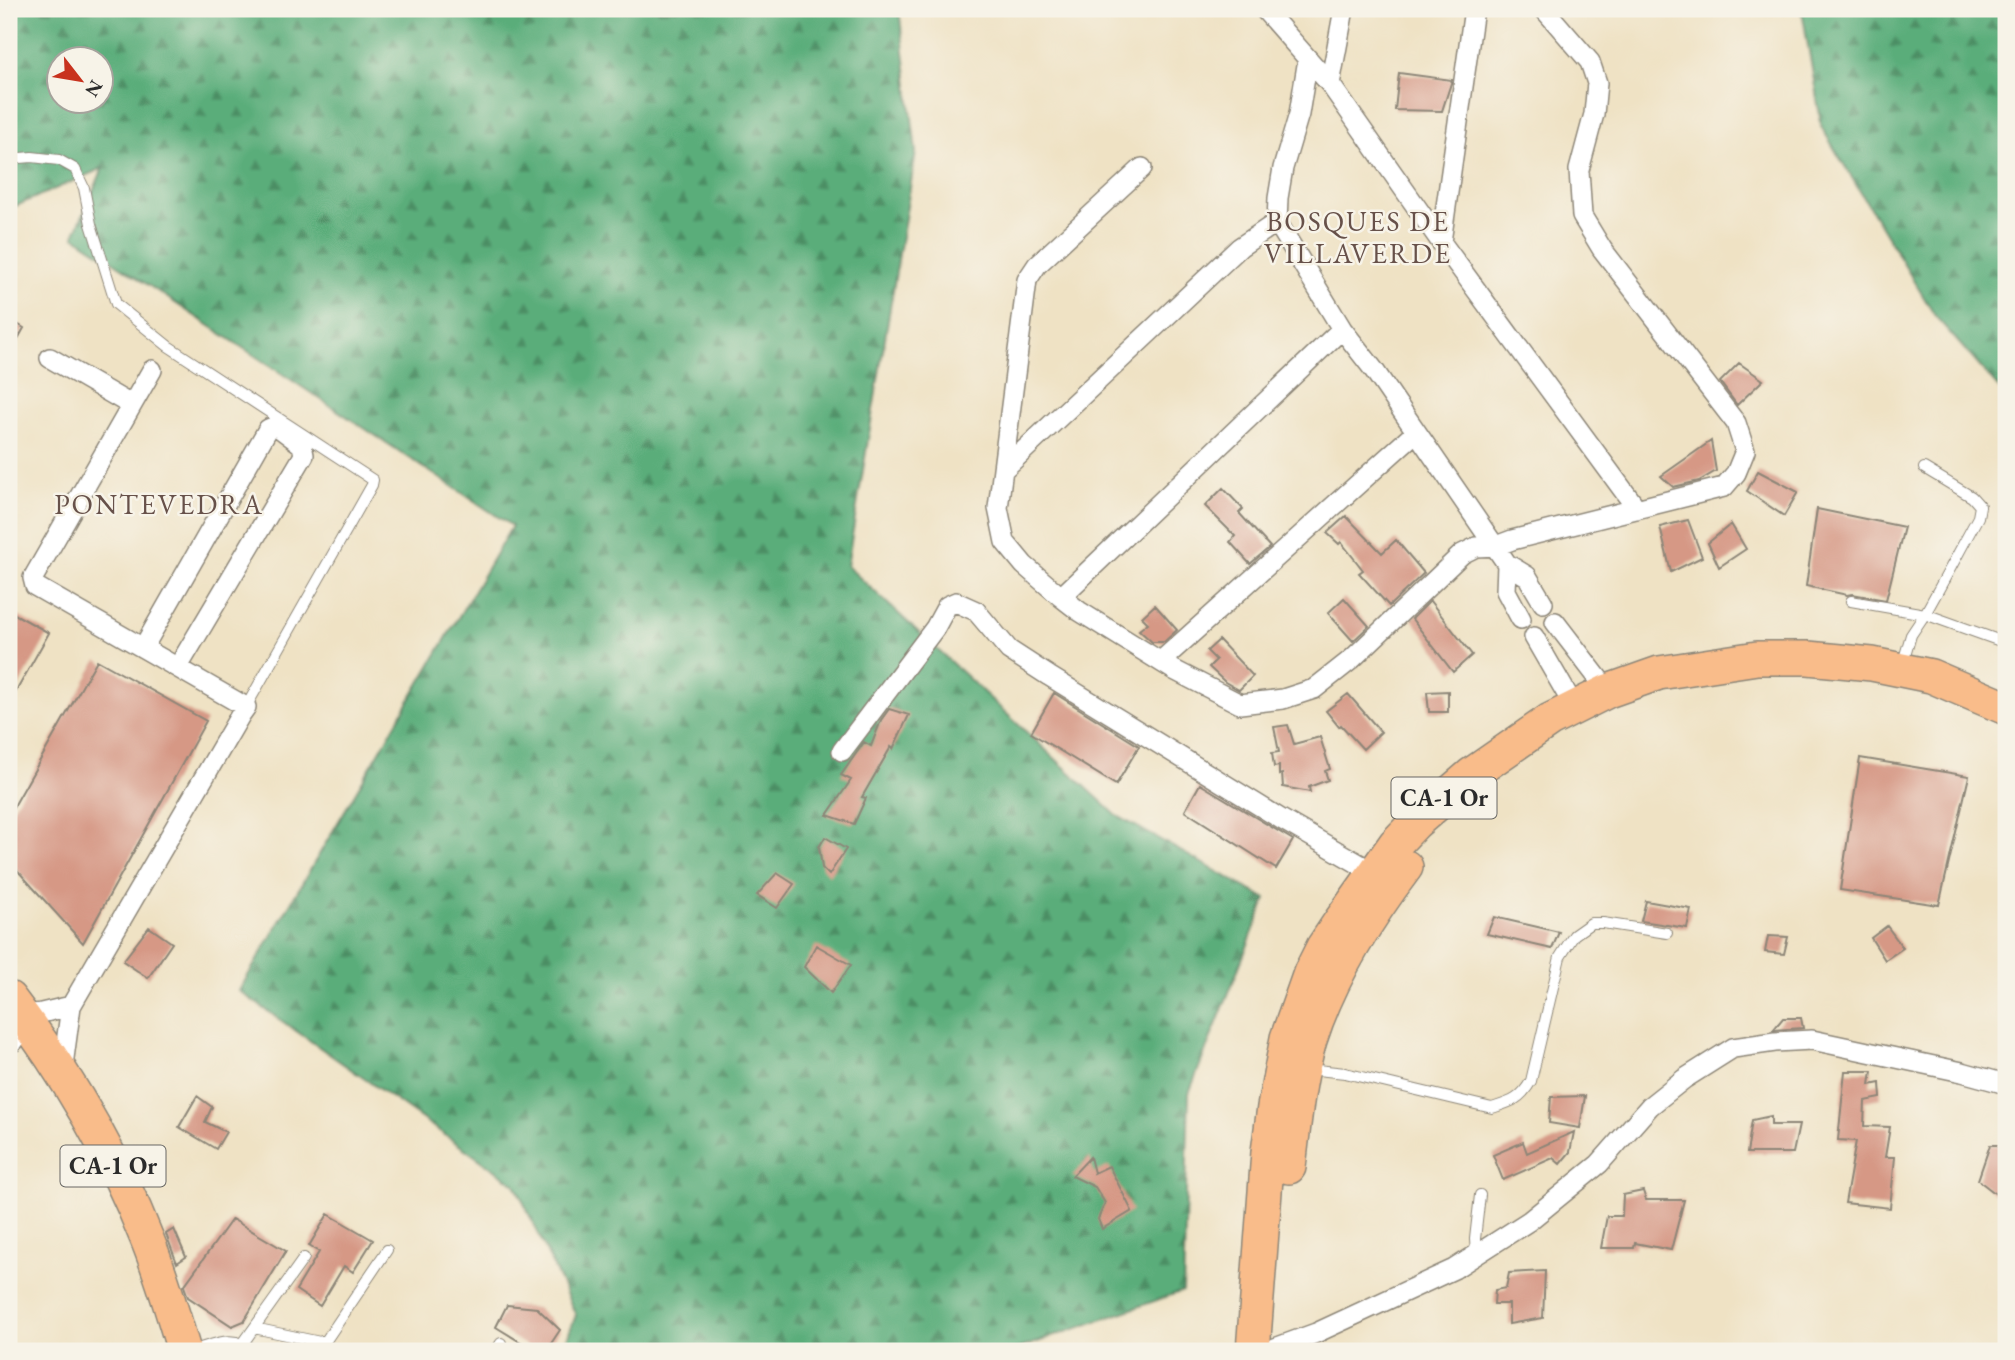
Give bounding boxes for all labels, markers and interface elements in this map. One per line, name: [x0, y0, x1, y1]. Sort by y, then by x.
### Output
north arrow: [46, 46, 116, 116]
text: N: [79, 75, 109, 102]
district label: BOSQUES DE VILLAVERDE: [1264, 203, 1452, 271]
district label: PONTEVEDRA: [54, 486, 264, 522]
road number: CA-1 Or: [1392, 778, 1496, 818]
road number: CA-1 Or: [60, 1146, 166, 1186]

